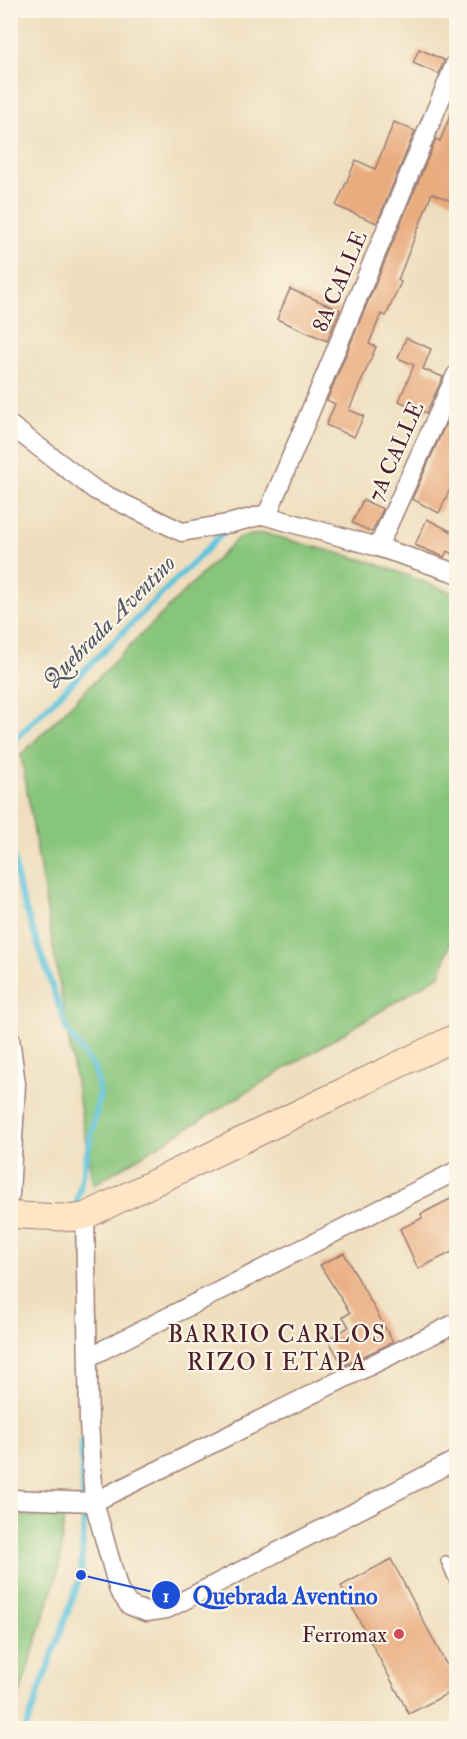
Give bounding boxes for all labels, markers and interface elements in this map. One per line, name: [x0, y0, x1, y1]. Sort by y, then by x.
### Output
street label: 8A CALLE: [306, 227, 374, 336]
street label: 7A CALLE: [361, 397, 430, 506]
water label: Quebrada Aventino: [36, 548, 183, 695]
district label: BARRIO CARLOS RIZO I ETAPA: [167, 1319, 387, 1378]
callout: Quebrada Aventino: [151, 1574, 390, 1616]
text: Quebrada Aventino: [192, 1581, 378, 1612]
text: 1: [163, 1585, 169, 1608]
place label: Ferromax: [302, 1621, 387, 1649]
marker: Ferromax: [392, 1627, 406, 1641]

